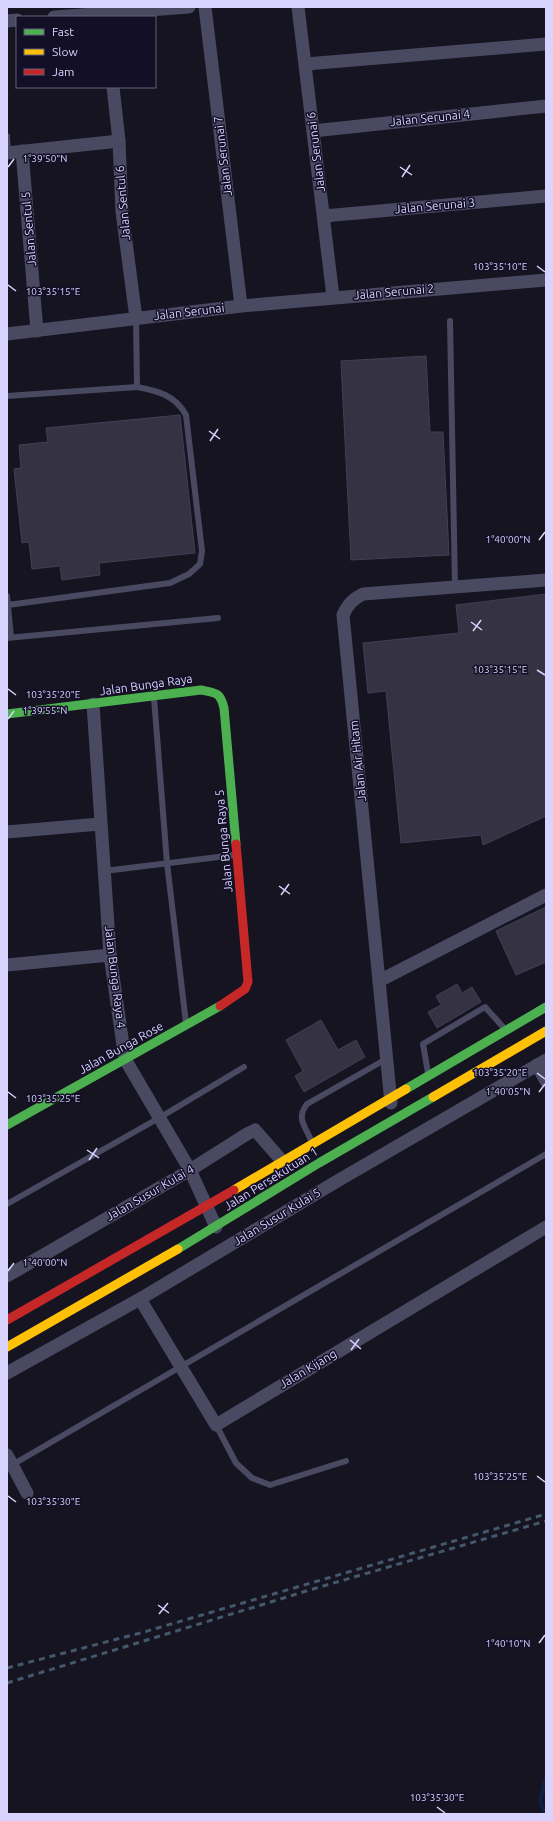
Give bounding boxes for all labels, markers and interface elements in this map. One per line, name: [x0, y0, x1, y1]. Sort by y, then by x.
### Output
legend: [16, 16, 156, 88]
text: Fast: [52, 25, 74, 38]
text: Slow: [52, 45, 78, 58]
text: Jam: [52, 65, 74, 78]
street label: Jalan Serunai 4: [389, 107, 471, 128]
street label: Jalan Serunai 6: [304, 111, 327, 193]
street label: Jalan Serunai 7: [211, 115, 234, 197]
text: 1°39'50"N: [23, 153, 67, 164]
street label: Jalan Sentul 6: [113, 165, 132, 241]
street label: Jalan Sentul 5: [19, 191, 38, 267]
street label: Jalan Serunai 3: [394, 196, 476, 215]
text: 103°35'10"E: [473, 261, 528, 272]
street label: Jalan Serunai 2: [353, 282, 435, 301]
text: 103°35'15"E: [26, 286, 81, 297]
street label: Jalan Serunai: [153, 301, 225, 322]
text: 1°40'00"N: [486, 534, 530, 545]
text: 103°35'15"E: [473, 664, 528, 675]
street label: Jalan Bunga Raya: [99, 672, 193, 697]
text: 103°35'20"E: [26, 689, 81, 700]
text: 1°39'55"N: [23, 705, 67, 716]
street label: Jalan Air Hitam: [347, 720, 368, 802]
street label: Jalan Bunga Raya 5: [213, 789, 234, 893]
street label: Jalan Bunga Raya 4: [103, 925, 128, 1029]
street label: Jalan Bunga Rose: [76, 1019, 165, 1076]
text: 103°35'20"E: [473, 1067, 528, 1078]
text: 1°40'05"N: [486, 1086, 530, 1097]
text: 103°35'25"E: [26, 1093, 81, 1104]
street label: Jalan Persekutuan 1: [222, 1144, 320, 1213]
street label: Jalan Susur Kulai 4: [103, 1162, 196, 1223]
street label: Jalan Susur Kulai 5: [231, 1185, 323, 1248]
text: 1°40'00"N: [23, 1257, 67, 1268]
street label: Jalan Kijang: [277, 1346, 339, 1391]
text: 103°35'25"E: [473, 1471, 528, 1482]
text: 103°35'30"E: [26, 1496, 81, 1507]
text: 1°40'10"N: [486, 1638, 530, 1649]
text: 103°35'30"E: [410, 1792, 465, 1803]

